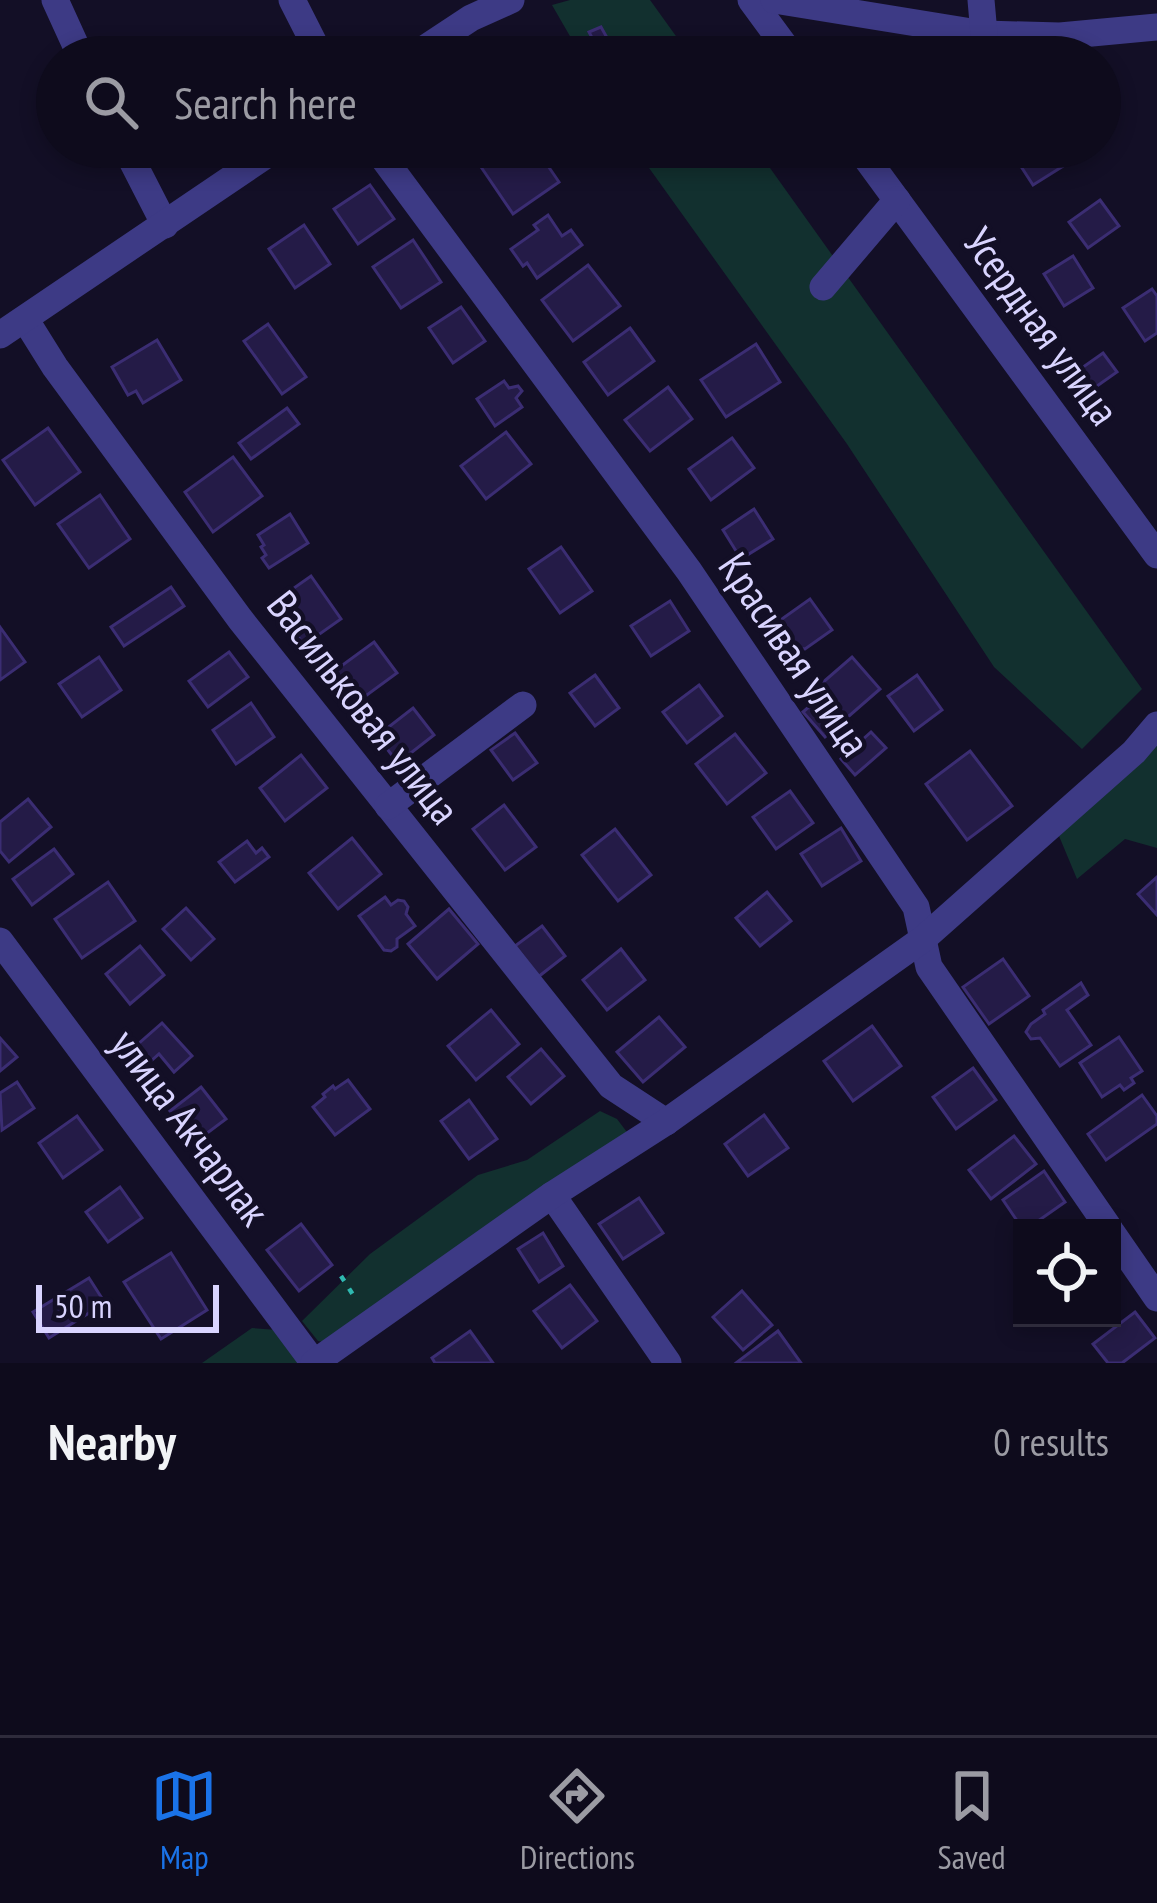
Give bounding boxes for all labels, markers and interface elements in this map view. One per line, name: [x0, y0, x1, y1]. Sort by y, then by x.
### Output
search box: [36, 36, 1121, 168]
icon: search: [78, 69, 144, 135]
text: Search here: [174, 73, 357, 131]
street label: Усердная улица: [952, 216, 1132, 436]
street label: Красивая улица: [707, 542, 883, 766]
street label: Васильковая улица: [256, 579, 472, 835]
street label: улица Акчарлак: [99, 1018, 283, 1236]
map controls: [1013, 1219, 1121, 1327]
button: locate: [1013, 1219, 1121, 1327]
scale bar: [36, 1279, 219, 1332]
text: 50 m: [54, 1284, 112, 1327]
text: Nearby: [48, 1408, 176, 1474]
text: 0 results: [993, 1416, 1109, 1467]
tab: Map: [151, 1763, 217, 1878]
tab: Directions: [520, 1763, 635, 1878]
tab: Saved: [938, 1763, 1006, 1878]

